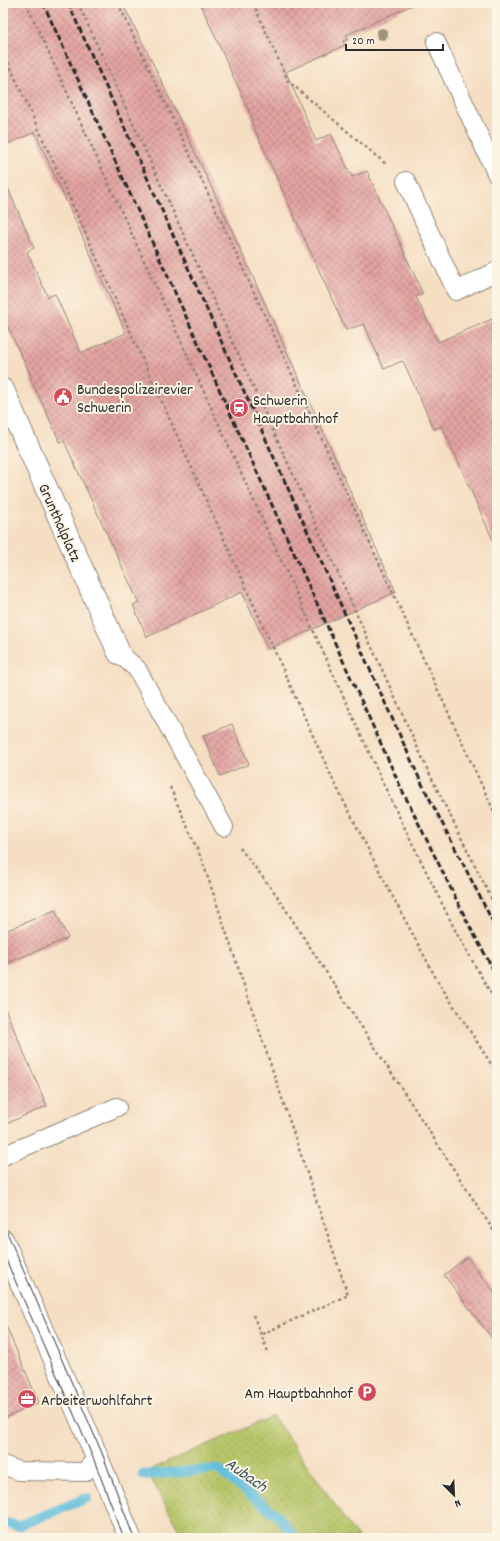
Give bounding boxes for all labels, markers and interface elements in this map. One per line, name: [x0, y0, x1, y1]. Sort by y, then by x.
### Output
scale bar: [346, 26, 443, 52]
text: 20 m: [352, 33, 375, 50]
place label: Bundespolizeirevier Schwerin: [77, 379, 193, 420]
public building icon: Bundespolizeirevier Schwerin: [52, 386, 74, 408]
place label: Schwerin Hauptbahnhof: [253, 390, 338, 431]
station icon: Schwerin Hauptbahnhof: [228, 397, 250, 419]
street label: Grunthalplatz: [31, 480, 86, 566]
parking icon: Am Hauptbahnhof: [356, 1381, 378, 1403]
place label: Am Hauptbahnhof: [245, 1383, 353, 1406]
office icon: Arbeiterwohlfahrt: [16, 1388, 38, 1410]
place label: Arbeiterwohlfahrt: [41, 1390, 152, 1413]
water label: Aubach: [219, 1453, 272, 1500]
north arrow: [434, 1475, 474, 1515]
text: N: [451, 1494, 463, 1511]

